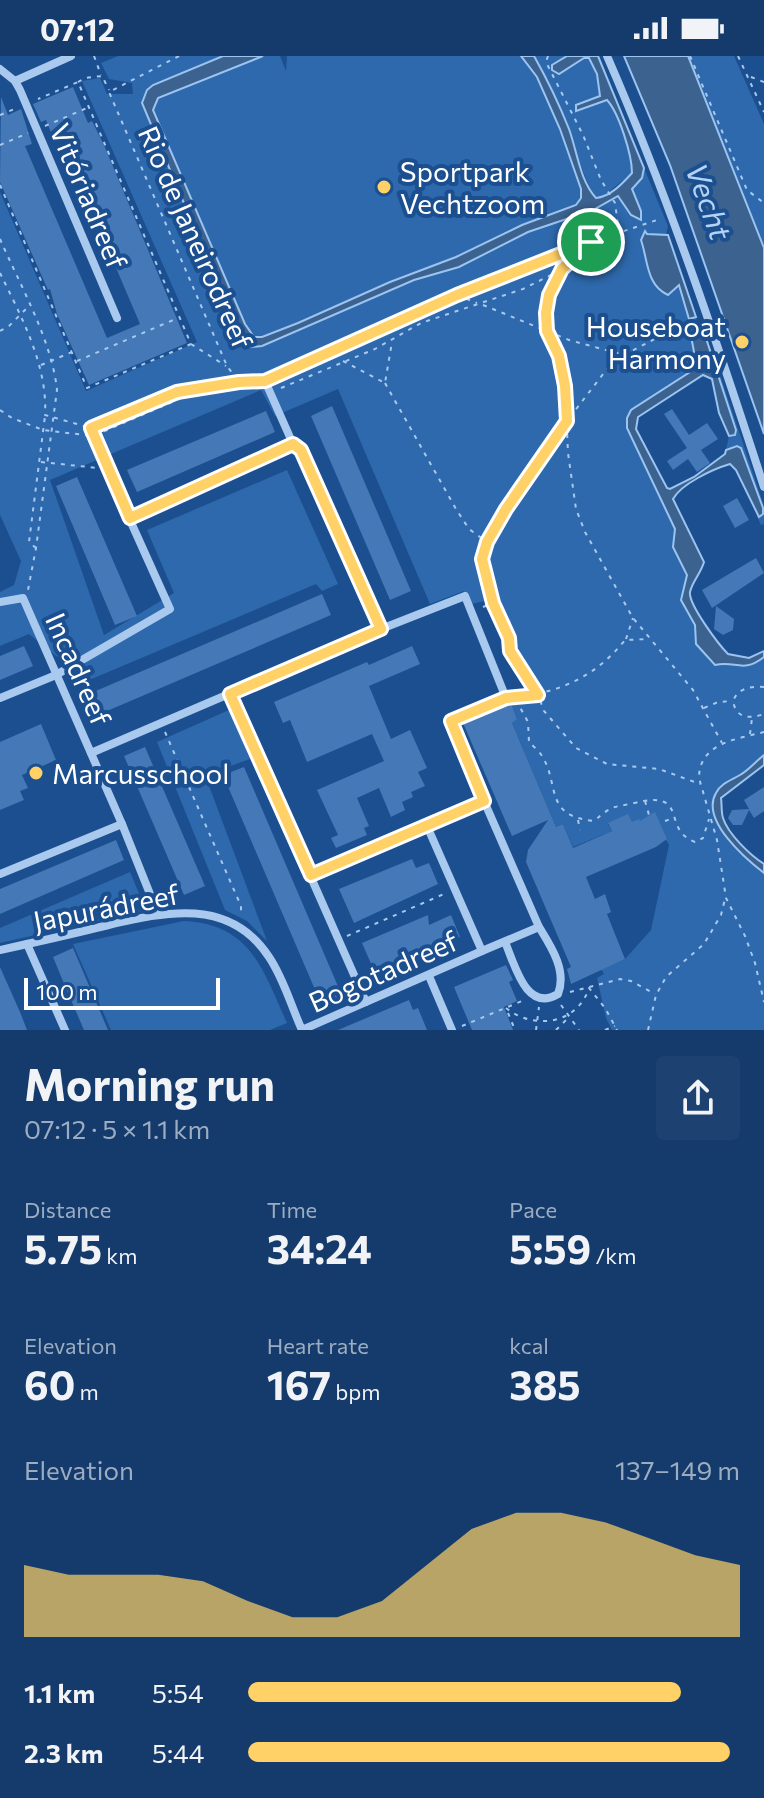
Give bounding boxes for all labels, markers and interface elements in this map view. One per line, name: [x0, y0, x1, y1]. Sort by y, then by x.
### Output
text: 07:12: [40, 10, 115, 47]
street label: Vitóriadreef: [43, 118, 135, 274]
street label: Rio de Janeirodreef: [132, 121, 260, 353]
place label: Sportpark Vechtzoom: [400, 154, 545, 220]
water label: Vecht: [679, 158, 741, 245]
marker: Sportpark Vechtzoom: [375, 178, 393, 196]
pin: [557, 208, 625, 276]
icon: arrive: [569, 220, 613, 264]
place label: Houseboat Harmony: [586, 309, 726, 375]
marker: Houseboat Harmony: [733, 333, 751, 351]
street label: Incadreef: [39, 607, 119, 731]
place label: Marcusschool: [52, 756, 229, 790]
marker: Marcusschool: [27, 764, 45, 782]
street label: Japurádreef: [30, 876, 182, 938]
street label: Bogotadreef: [303, 923, 463, 1019]
scale bar: [24, 974, 220, 1010]
text: 100 m: [36, 978, 98, 1005]
text: Morning run: [24, 1056, 275, 1110]
button: share: [656, 1056, 740, 1140]
text: 07:12 · 5 × 1.1 km: [24, 1113, 210, 1144]
text: Distance: [24, 1196, 111, 1223]
text: Time: [267, 1196, 317, 1223]
text: Pace: [509, 1196, 557, 1223]
text: 5.75: [24, 1223, 102, 1272]
text: 34:24: [267, 1223, 372, 1272]
text: 5:59: [509, 1223, 591, 1272]
text: km: [102, 1242, 137, 1269]
text: /km: [591, 1242, 636, 1269]
text: Elevation: [24, 1332, 117, 1359]
text: Heart rate: [267, 1332, 369, 1359]
text: kcal: [509, 1332, 549, 1359]
text: 60: [24, 1359, 75, 1408]
text: 167: [267, 1359, 331, 1408]
text: 385: [509, 1359, 581, 1408]
text: m: [75, 1378, 99, 1405]
text: bpm: [331, 1378, 380, 1405]
text: Elevation: [24, 1454, 134, 1485]
text: 137–149 m: [615, 1454, 740, 1485]
text: 1.1 km: [24, 1677, 95, 1708]
text: 5:54: [152, 1677, 204, 1708]
text: 2.3 km: [24, 1737, 103, 1768]
text: 5:44: [152, 1737, 204, 1768]

